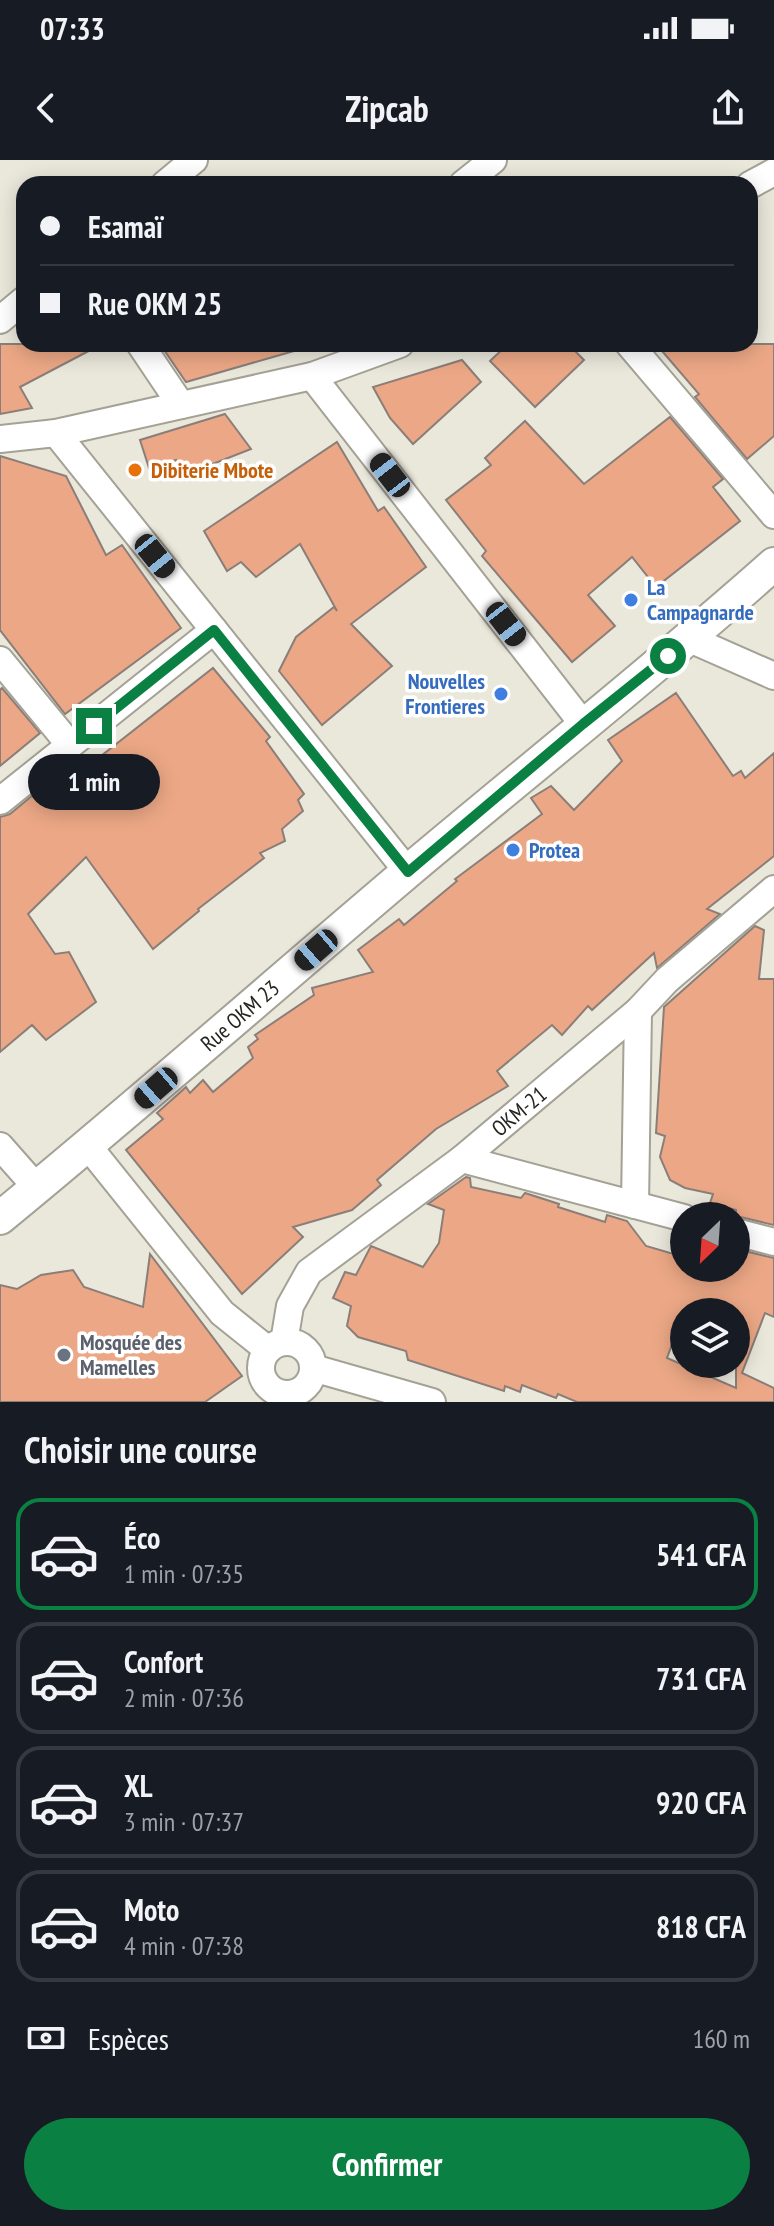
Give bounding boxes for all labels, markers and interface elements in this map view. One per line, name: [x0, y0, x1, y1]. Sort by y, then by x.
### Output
text: 07:33: [40, 9, 105, 48]
text: Zipcab: [345, 85, 429, 132]
icon: back: [24, 86, 68, 130]
icon: share: [706, 86, 750, 130]
text: Esamaï: [88, 207, 163, 246]
text: Rue OKM 25: [88, 284, 222, 323]
car: [366, 449, 414, 501]
place label: Dibiterie Mbote: [151, 456, 274, 484]
marker: Dibiterie Mbote: [126, 461, 144, 479]
car: [131, 530, 179, 582]
place label: La Campagnarde: [647, 573, 754, 626]
marker: La Campagnarde: [622, 591, 640, 609]
car: [482, 598, 530, 650]
route start: [650, 638, 686, 674]
place label: Nouvelles Frontieres: [405, 667, 485, 720]
marker: Nouvelles Frontieres: [492, 685, 510, 703]
route end: [76, 708, 112, 744]
callout: 1 min: [28, 754, 160, 810]
text: 1 min: [68, 765, 120, 798]
place label: Protea: [529, 836, 580, 864]
marker: Protea: [504, 841, 522, 859]
car: [290, 925, 342, 975]
street label: Rue OKM 23: [195, 974, 285, 1057]
car: [130, 1063, 182, 1113]
street label: OKM-21: [486, 1080, 552, 1142]
north arrow: [670, 1202, 750, 1282]
map controls: [670, 1202, 750, 1378]
button: layers: [670, 1298, 750, 1378]
place label: Mosquée des Mamelles: [80, 1328, 182, 1381]
marker: Mosquée des Mamelles: [55, 1346, 73, 1364]
text: Choisir une course: [24, 1426, 257, 1473]
icon: car: [28, 1518, 100, 1590]
text: Éco: [124, 1518, 160, 1557]
text: 541 CFA: [656, 1535, 746, 1574]
text: 1 min · 07:35: [124, 1557, 244, 1590]
icon: car: [28, 1642, 100, 1714]
text: Confort: [124, 1642, 203, 1681]
text: 731 CFA: [656, 1659, 746, 1698]
text: 2 min · 07:36: [124, 1681, 244, 1714]
icon: car: [28, 1766, 100, 1838]
text: XL: [124, 1766, 153, 1805]
text: 920 CFA: [656, 1783, 746, 1822]
text: 3 min · 07:37: [124, 1805, 244, 1838]
icon: car: [28, 1890, 100, 1962]
text: Moto: [124, 1890, 179, 1929]
text: 818 CFA: [656, 1907, 746, 1946]
text: 4 min · 07:38: [124, 1929, 244, 1962]
icon: cash: [24, 2016, 68, 2060]
text: Espèces: [88, 2019, 169, 2058]
text: 160 m: [692, 2022, 750, 2055]
button: Confirmer: [24, 2118, 750, 2210]

